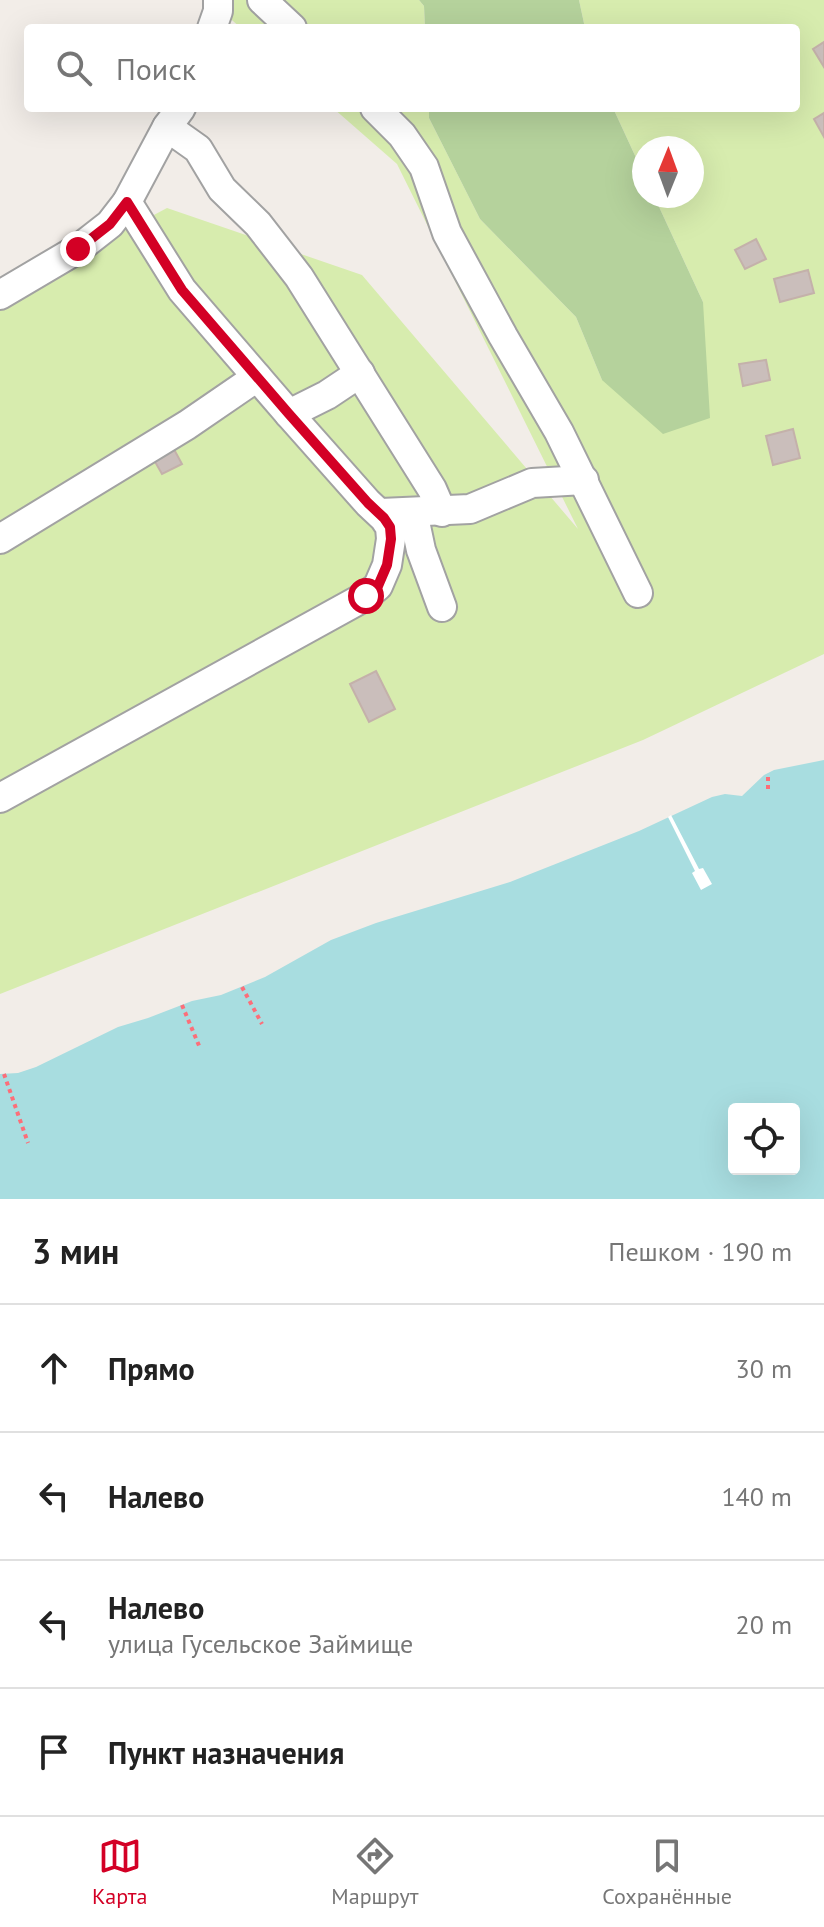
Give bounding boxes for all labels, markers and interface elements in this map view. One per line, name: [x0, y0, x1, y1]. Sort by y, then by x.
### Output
search box: [24, 24, 800, 112]
icon: search: [52, 46, 96, 90]
text: Поиск: [116, 49, 196, 88]
north arrow: [632, 136, 704, 208]
route end: [60, 231, 96, 267]
route start: [348, 578, 384, 614]
map controls: [728, 1103, 800, 1175]
button: locate: [728, 1103, 800, 1175]
text: 3 мин: [32, 1229, 119, 1273]
text: Пешком · 190 m: [608, 1235, 792, 1268]
icon: ahead: [32, 1346, 76, 1390]
text: Прямо: [108, 1349, 195, 1388]
text: 30 m: [736, 1352, 792, 1385]
icon: left: [32, 1474, 76, 1518]
text: Налево: [108, 1477, 204, 1516]
text: 140 m: [721, 1480, 792, 1513]
text: Налево: [108, 1588, 204, 1627]
icon: left: [32, 1602, 76, 1646]
text: 20 m: [736, 1608, 792, 1641]
text: улица Гусельское Займище: [108, 1627, 413, 1660]
icon: arrive: [32, 1730, 76, 1774]
text: Пункт назначения: [108, 1733, 344, 1772]
tab: Карта: [92, 1834, 147, 1910]
tab: Маршрут: [331, 1834, 418, 1910]
tab: Сохранённые: [602, 1834, 732, 1910]

